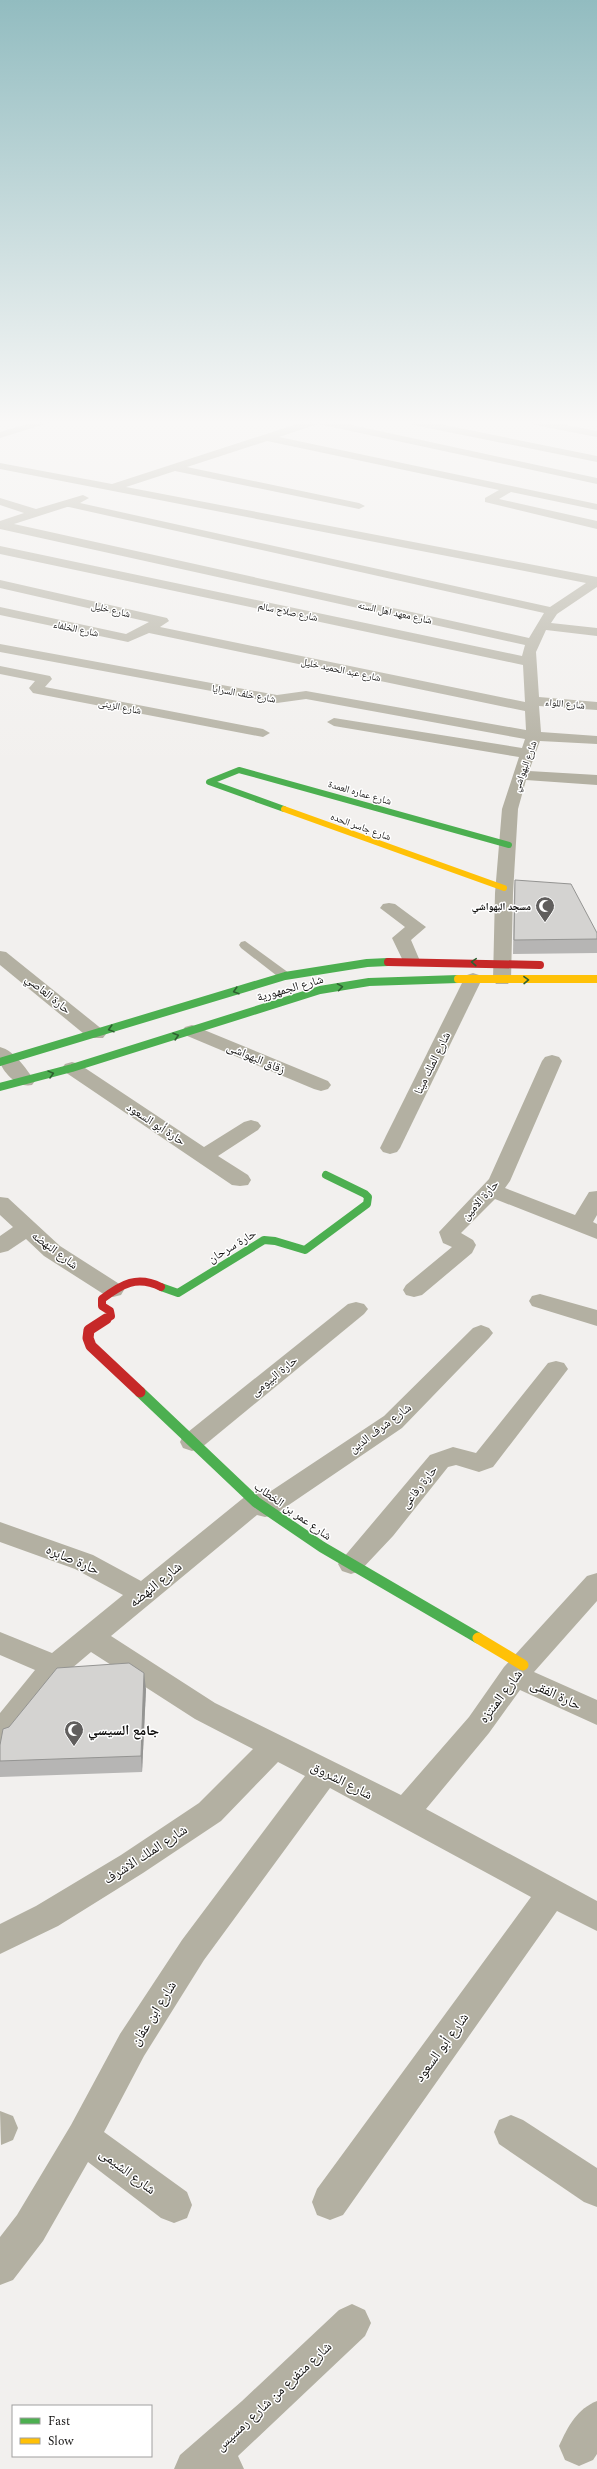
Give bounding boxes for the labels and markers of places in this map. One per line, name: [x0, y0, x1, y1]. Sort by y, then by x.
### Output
mosque icon: مسجد البهواشي: [534, 895, 556, 923]
place label: مسجد البهواشي: [472, 899, 531, 915]
mosque icon: جامع السيسي: [63, 1719, 85, 1747]
place label: جامع السيسي: [88, 1720, 159, 1741]

